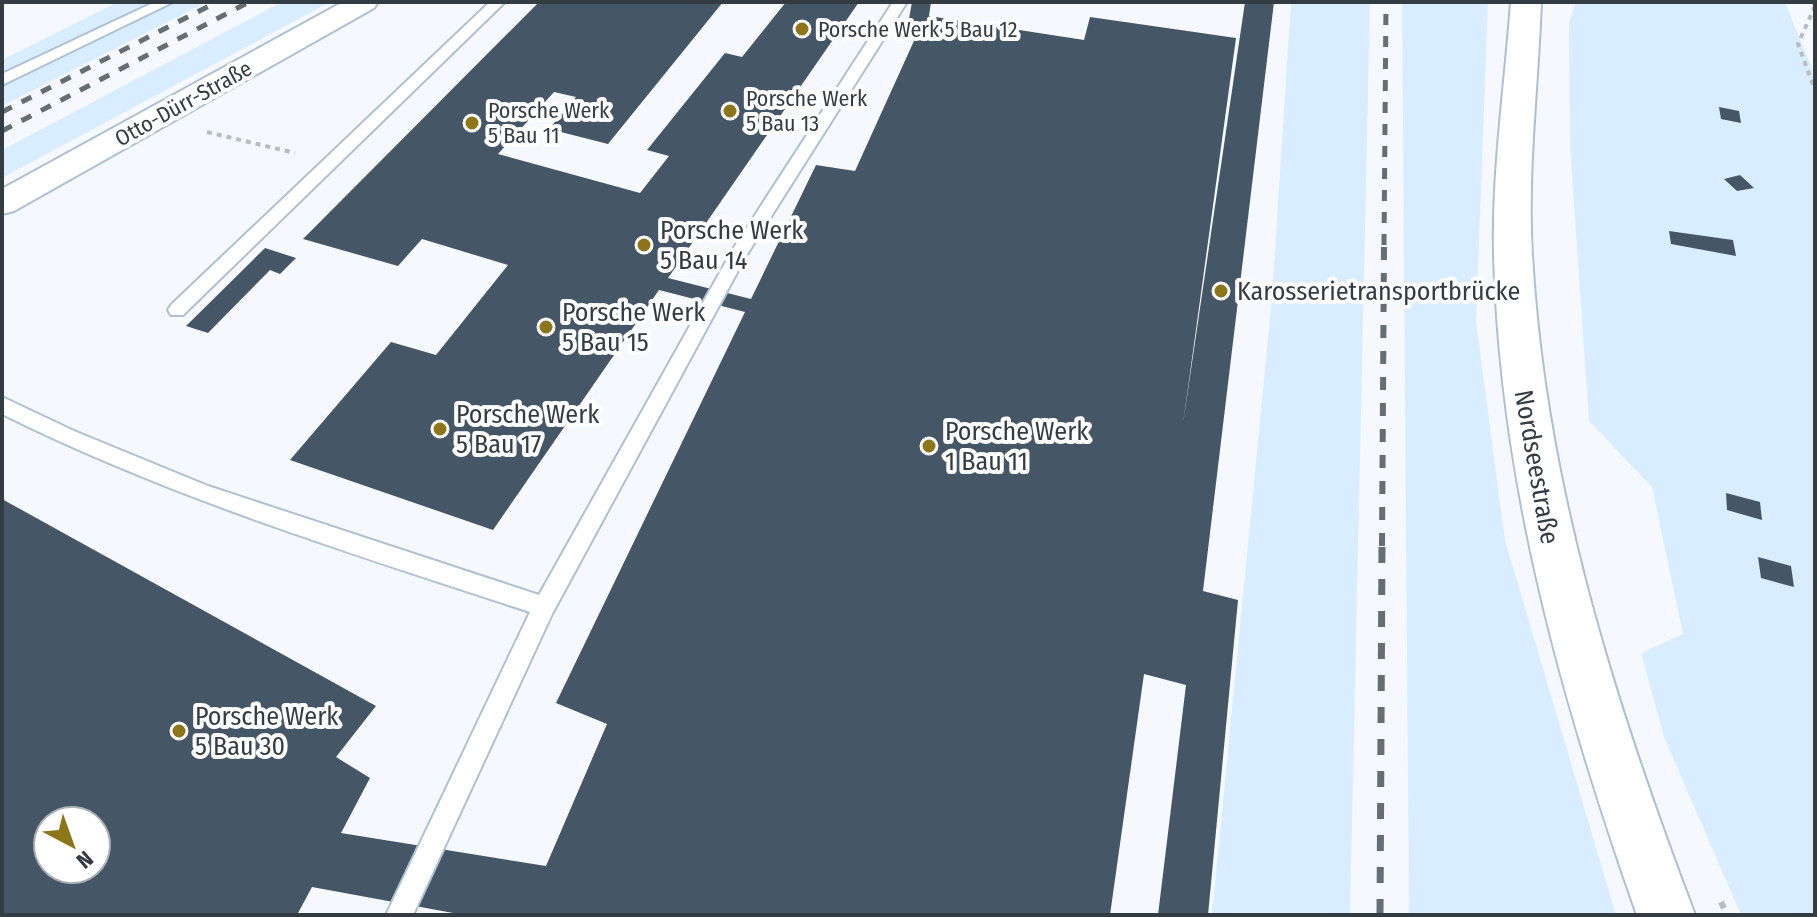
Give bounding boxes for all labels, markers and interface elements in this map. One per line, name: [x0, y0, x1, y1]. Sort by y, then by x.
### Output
place label: Porsche Werk 5 Bau 12: [818, 16, 1018, 43]
marker: Porsche Werk 5 Bau 12: [793, 20, 811, 38]
street label: Otto-Dürr-Straße: [110, 55, 256, 152]
place label: Porsche Werk 5 Bau 13: [746, 85, 868, 137]
place label: Porsche Werk 5 Bau 11: [488, 97, 610, 149]
marker: Porsche Werk 5 Bau 13: [721, 102, 739, 120]
marker: Porsche Werk 5 Bau 11: [463, 114, 481, 132]
place label: Porsche Werk 5 Bau 14: [660, 215, 804, 276]
marker: Porsche Werk 5 Bau 14: [635, 236, 653, 254]
place label: Karosserietransportbrücke: [1237, 276, 1520, 307]
marker: Karosserietransportbrücke: [1212, 282, 1230, 300]
place label: Porsche Werk 5 Bau 15: [562, 297, 706, 358]
marker: Porsche Werk 5 Bau 15: [537, 318, 555, 336]
street label: Nordseestraße: [1508, 388, 1565, 547]
place label: Porsche Werk 5 Bau 17: [456, 399, 600, 460]
place label: Porsche Werk 1 Bau 11: [945, 416, 1089, 477]
marker: Porsche Werk 5 Bau 17: [431, 420, 449, 438]
marker: Porsche Werk 1 Bau 11: [920, 437, 938, 455]
place label: Porsche Werk 5 Bau 30: [195, 701, 339, 762]
marker: Porsche Werk 5 Bau 30: [170, 722, 188, 740]
north arrow: [32, 805, 112, 885]
text: N: [71, 845, 99, 874]

